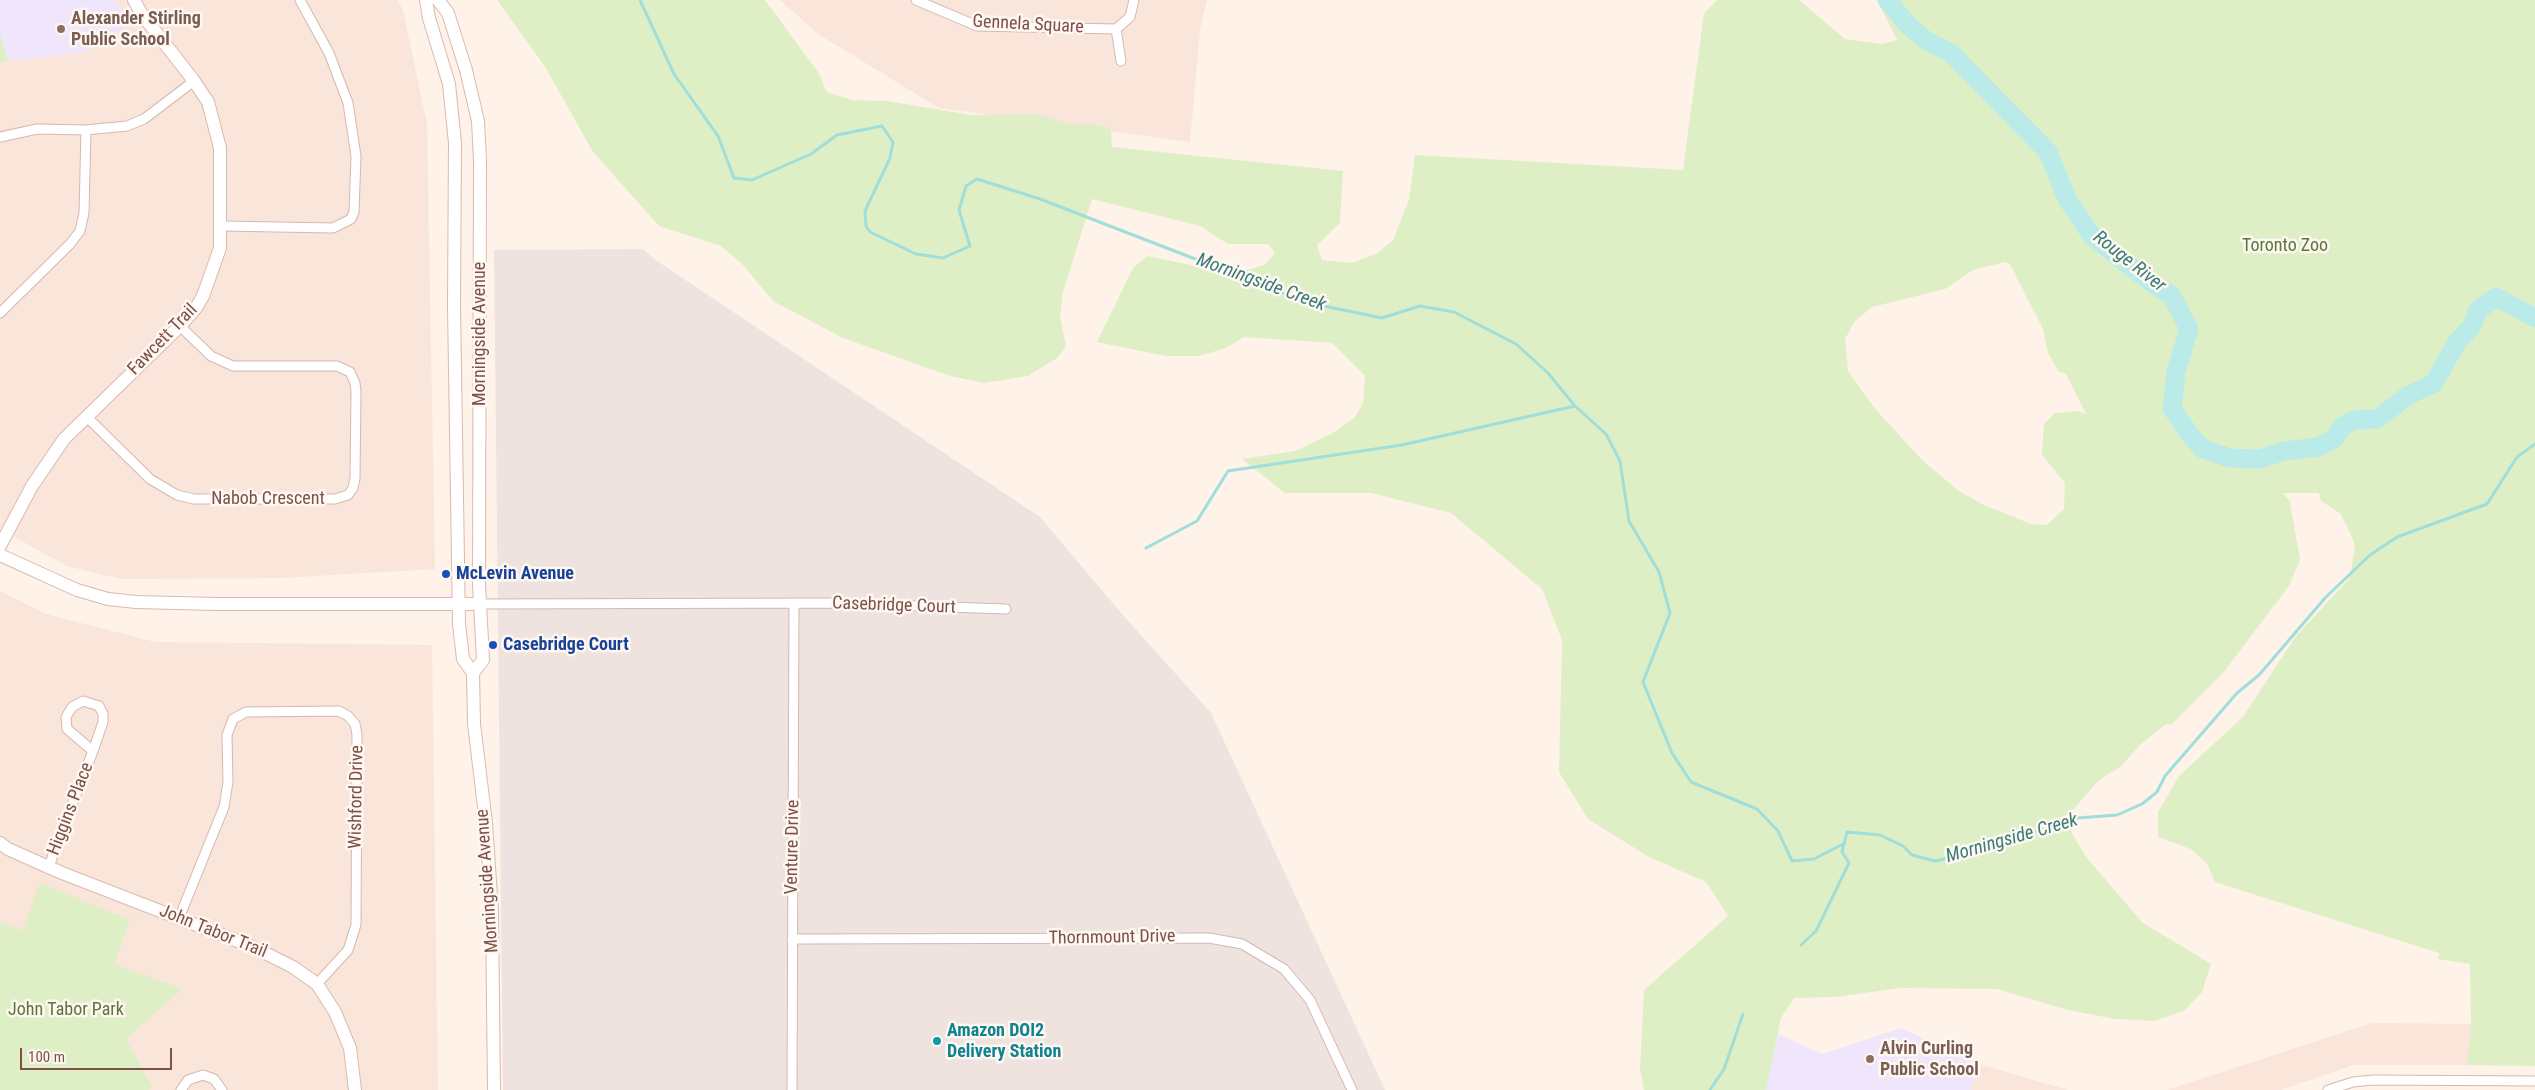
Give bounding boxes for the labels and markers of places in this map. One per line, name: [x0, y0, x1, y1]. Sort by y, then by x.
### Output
place label: Alexander Stirling Public School: [71, 8, 201, 50]
marker: Alexander Stirling Public School: [55, 23, 67, 35]
place label: McLevin Avenue: [456, 563, 574, 585]
marker: McLevin Avenue: [440, 568, 452, 580]
place label: Casebridge Court: [503, 634, 629, 656]
marker: Casebridge Court: [487, 639, 499, 651]
place label: Amazon DOI2 Delivery Station: [947, 1020, 1061, 1062]
marker: Amazon DOI2 Delivery Station: [931, 1035, 943, 1047]
place label: Alvin Curling Public School: [1880, 1038, 1979, 1080]
marker: Alvin Curling Public School: [1864, 1053, 1876, 1065]

